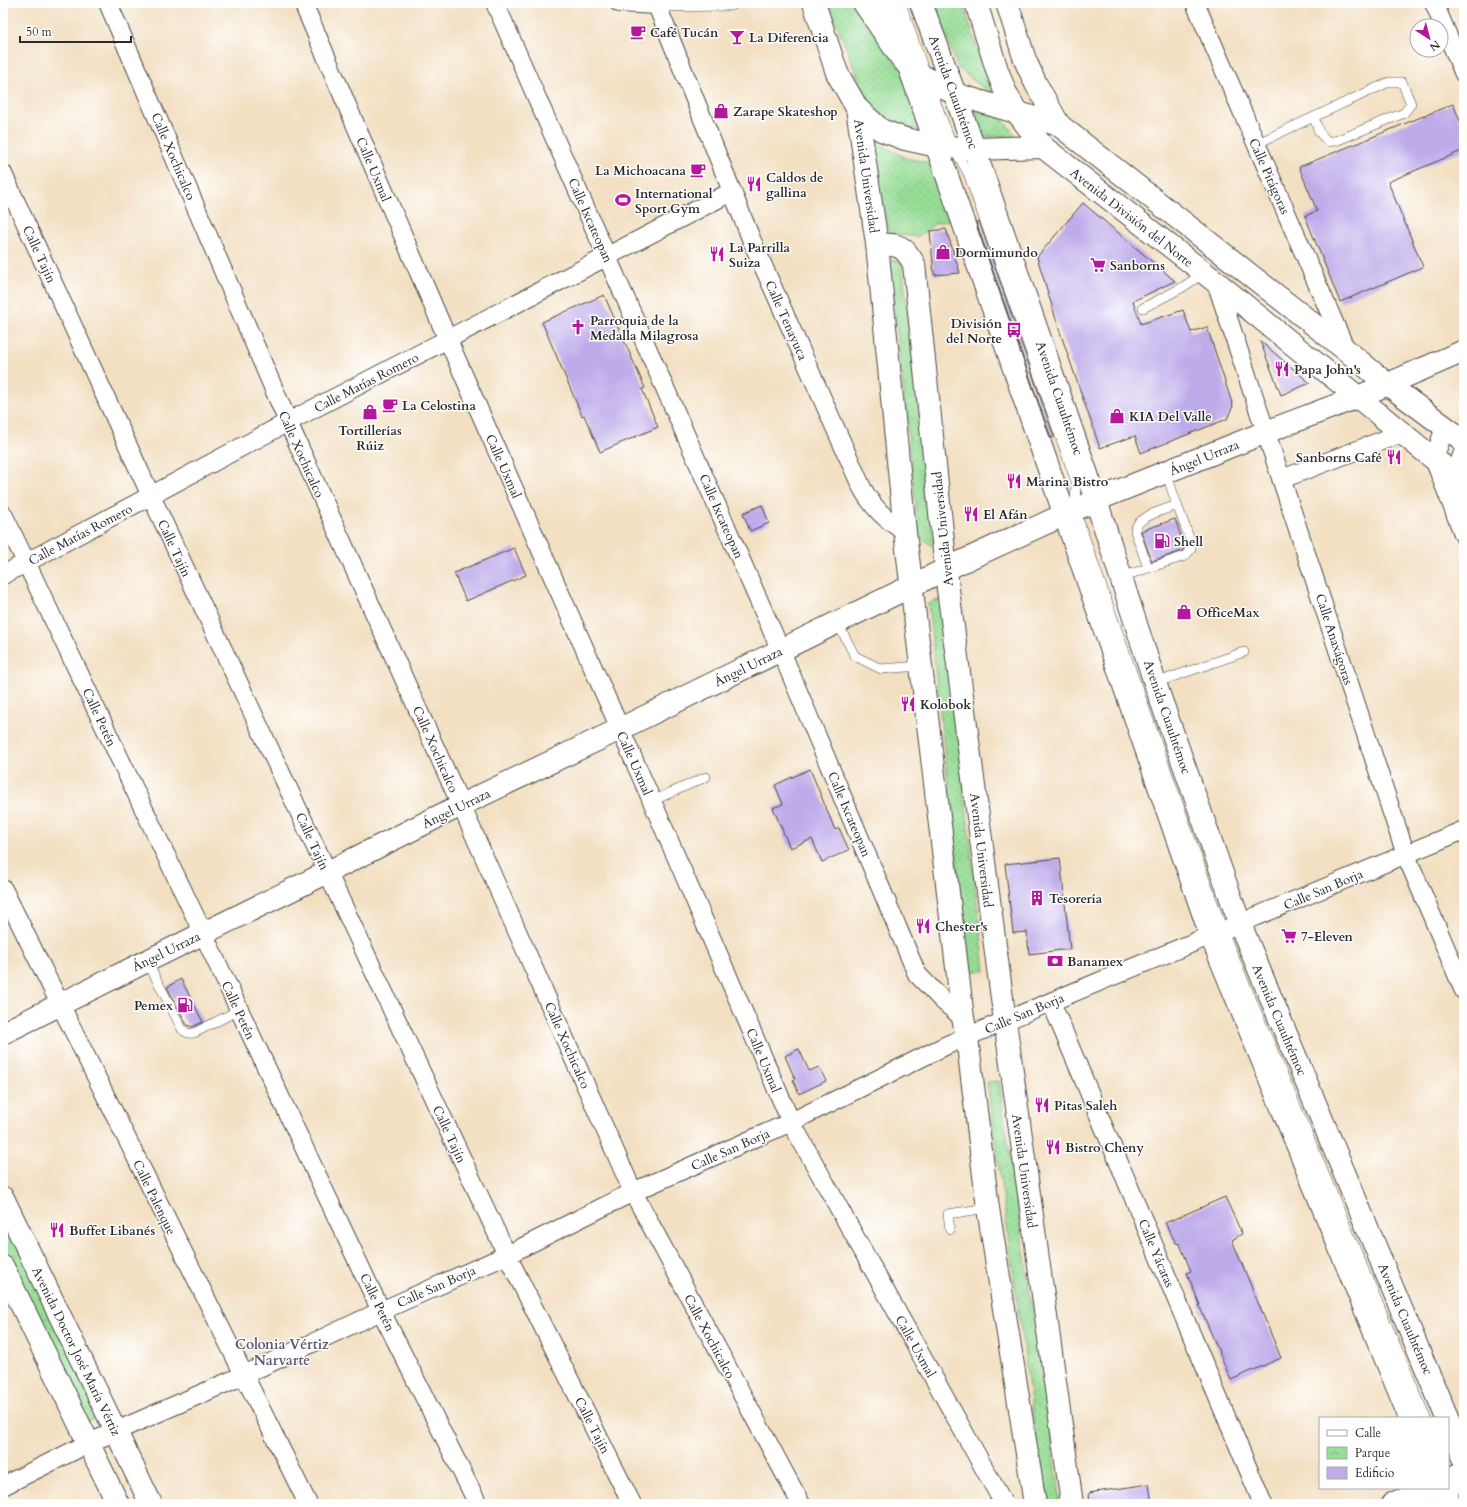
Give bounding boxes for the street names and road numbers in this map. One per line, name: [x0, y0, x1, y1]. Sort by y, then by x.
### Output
street label: Avenida Cuauhtémoc: [924, 33, 982, 152]
street label: Calle Xochicalco: [147, 110, 200, 203]
street label: Avenida Universidad: [849, 118, 883, 234]
street label: Calle Uxmal: [351, 134, 395, 205]
street label: Calle Pitágoras: [1244, 135, 1294, 217]
street label: Avenida División del Norte: [1066, 164, 1197, 272]
street label: Calle Ixcateopan: [563, 175, 617, 266]
street label: Calle Tajín: [18, 223, 60, 287]
street label: Calle Tenayuca: [760, 278, 812, 363]
street label: Avenida Cuauhtémoc: [1031, 339, 1087, 458]
street label: Calle Matías Romero: [311, 349, 422, 417]
street label: Calle Xochicalco: [274, 408, 328, 501]
street label: Calle Uxmal: [481, 431, 526, 502]
street label: Ángel Urraza: [1167, 436, 1242, 480]
street label: Calle Ixcateopan: [694, 471, 748, 562]
street label: Avenida Universidad: [928, 471, 958, 587]
street label: Calle Matías Romero: [25, 500, 136, 570]
street label: Calle Tajín: [153, 517, 195, 581]
street label: Calle Anaxágoras: [1311, 591, 1357, 687]
street label: Ángel Urraza: [711, 642, 786, 691]
street label: Avenida Cuauhtémoc: [1139, 658, 1195, 777]
street label: Calle Petén: [78, 685, 121, 750]
street label: Calle Xochicalco: [408, 703, 462, 796]
street label: Calle Uxmal: [612, 728, 657, 799]
street label: Calle Ixcateopan: [823, 769, 875, 860]
street label: Ángel Urraza: [419, 784, 494, 833]
street label: Avenida Universidad: [965, 792, 997, 908]
street label: Calle Tajín: [291, 810, 333, 874]
street label: Calle San Borja: [1281, 865, 1366, 915]
street label: Ángel Urraza: [129, 927, 204, 976]
street label: Avenida Cuauhtémoc: [1247, 962, 1311, 1079]
street label: Calle Petén: [217, 978, 260, 1043]
street label: Calle San Borja: [982, 989, 1067, 1039]
street label: Calle Xochicalco: [540, 999, 594, 1092]
street label: Calle Uxmal: [741, 1025, 785, 1096]
street label: Calle Tajín: [428, 1103, 470, 1167]
street label: Avenida Universidad: [1007, 1113, 1041, 1229]
street label: Calle San Borja: [688, 1124, 773, 1175]
street label: Calle Palenque: [128, 1157, 180, 1238]
street label: Calle Yácatas: [1134, 1217, 1179, 1290]
street label: Calle San Borja: [394, 1261, 479, 1312]
street label: Avenida Cuauhtémoc: [1373, 1261, 1437, 1378]
street label: Avenida Doctor José María Vértiz: [27, 1264, 125, 1439]
street label: Calle Petén: [355, 1270, 399, 1335]
street label: Calle Xochicalco: [679, 1291, 739, 1382]
street label: Calle Uxmal: [891, 1312, 940, 1381]
street label: Calle Tajín: [570, 1394, 614, 1457]

